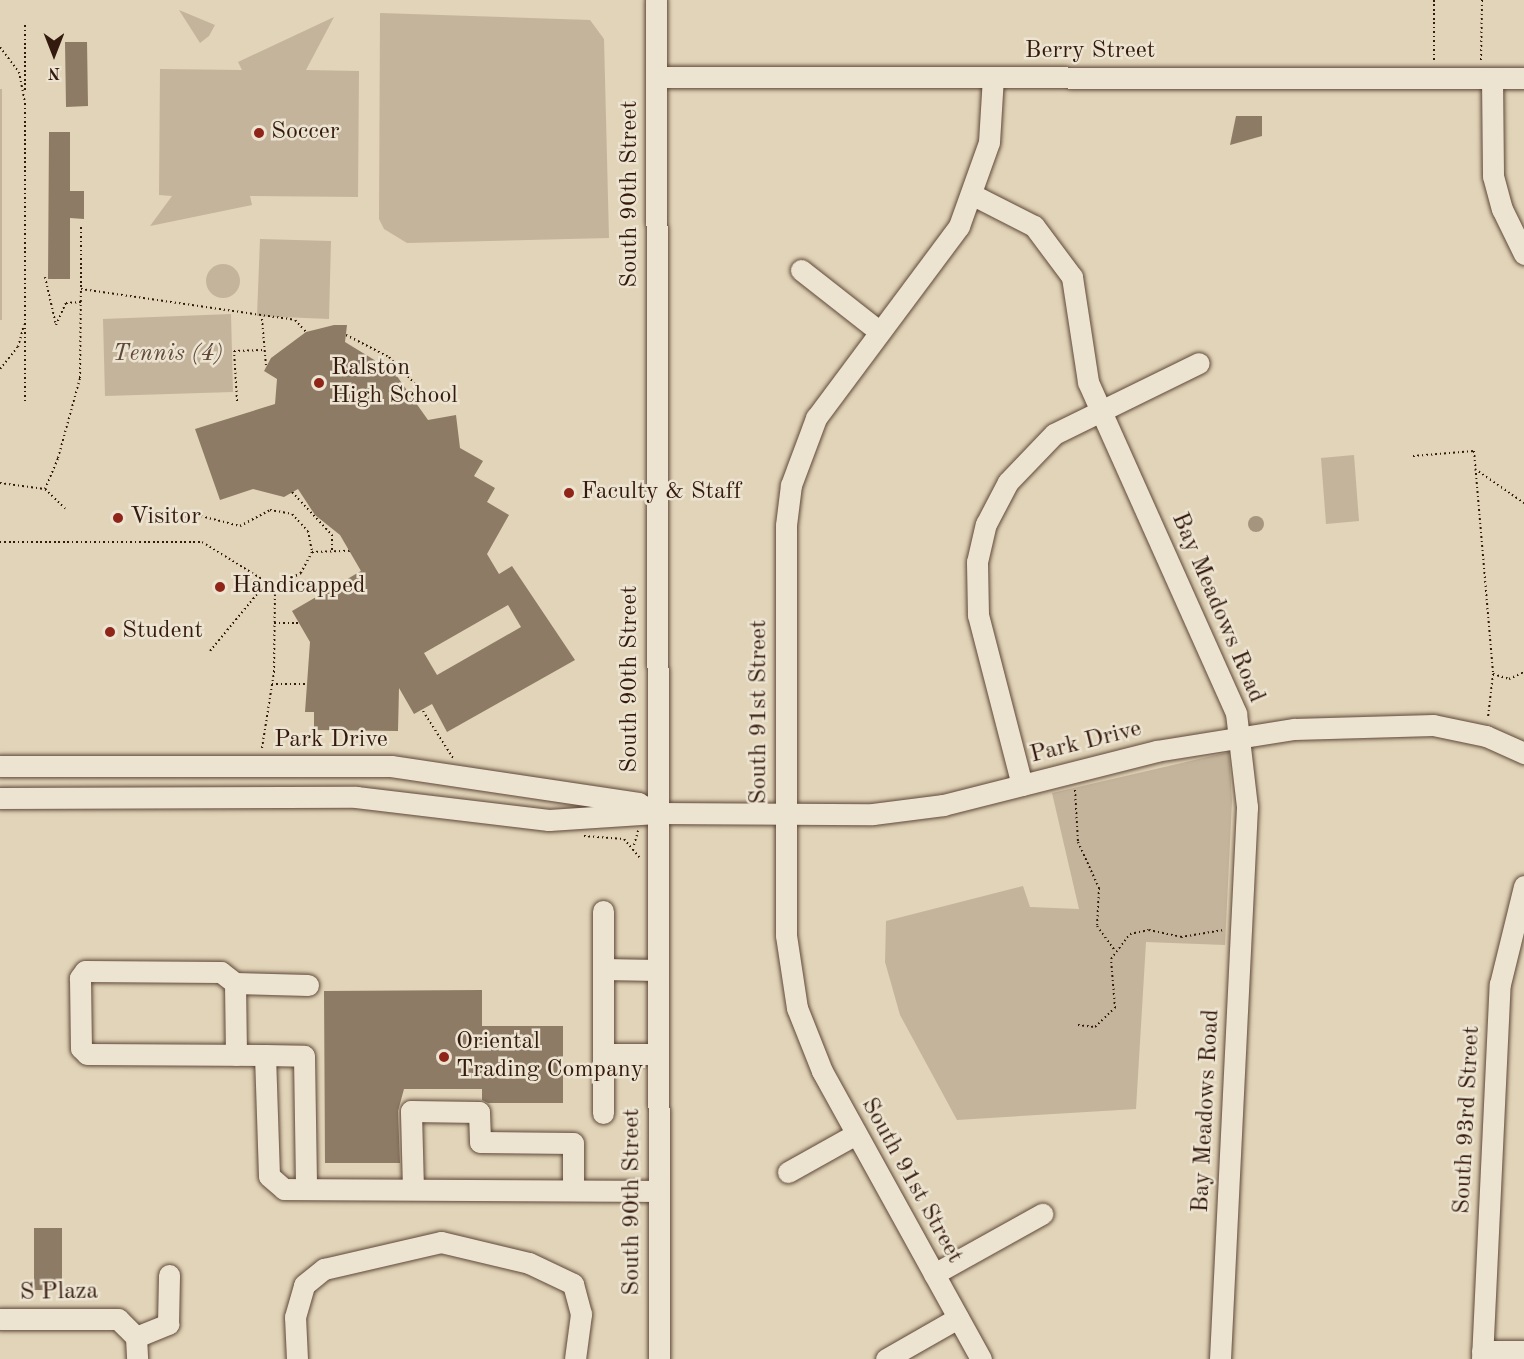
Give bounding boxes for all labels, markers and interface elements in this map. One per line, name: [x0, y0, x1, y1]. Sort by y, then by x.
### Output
north arrow: [24, 24, 84, 84]
street label: Berry Street: [1025, 38, 1155, 66]
text: N: [48, 64, 60, 80]
street label: South 90th Street: [617, 100, 645, 288]
place label: Soccer: [271, 119, 340, 147]
marker: Soccer: [252, 126, 266, 140]
park label: Tennis (4): [113, 341, 223, 369]
place label: Ralston High School: [331, 355, 458, 411]
marker: Ralston High School: [312, 376, 326, 390]
place label: Faculty & Staff: [581, 479, 742, 507]
marker: Faculty & Staff: [562, 486, 576, 500]
place label: Visitor: [130, 504, 201, 532]
street label: Bay Meadows Road: [1164, 509, 1270, 707]
marker: Visitor: [111, 511, 125, 525]
place label: Handicapped: [232, 573, 365, 601]
marker: Handicapped: [213, 580, 227, 594]
street label: South 90th Street: [617, 585, 645, 773]
place label: Student: [122, 618, 203, 646]
street label: South 91st Street: [746, 620, 774, 804]
marker: Student: [103, 625, 117, 639]
street label: Park Drive: [1027, 715, 1145, 771]
street label: Park Drive: [274, 727, 388, 755]
street label: Bay Meadows Road: [1187, 1009, 1227, 1213]
street label: South 93rd Street: [1449, 1025, 1487, 1215]
place label: Oriental Trading Company: [456, 1029, 643, 1085]
marker: Oriental Trading Company: [437, 1050, 451, 1064]
street label: South 91st Street: [854, 1093, 968, 1269]
street label: South 90th Street: [619, 1108, 647, 1296]
street label: S Plaza: [19, 1278, 99, 1308]

